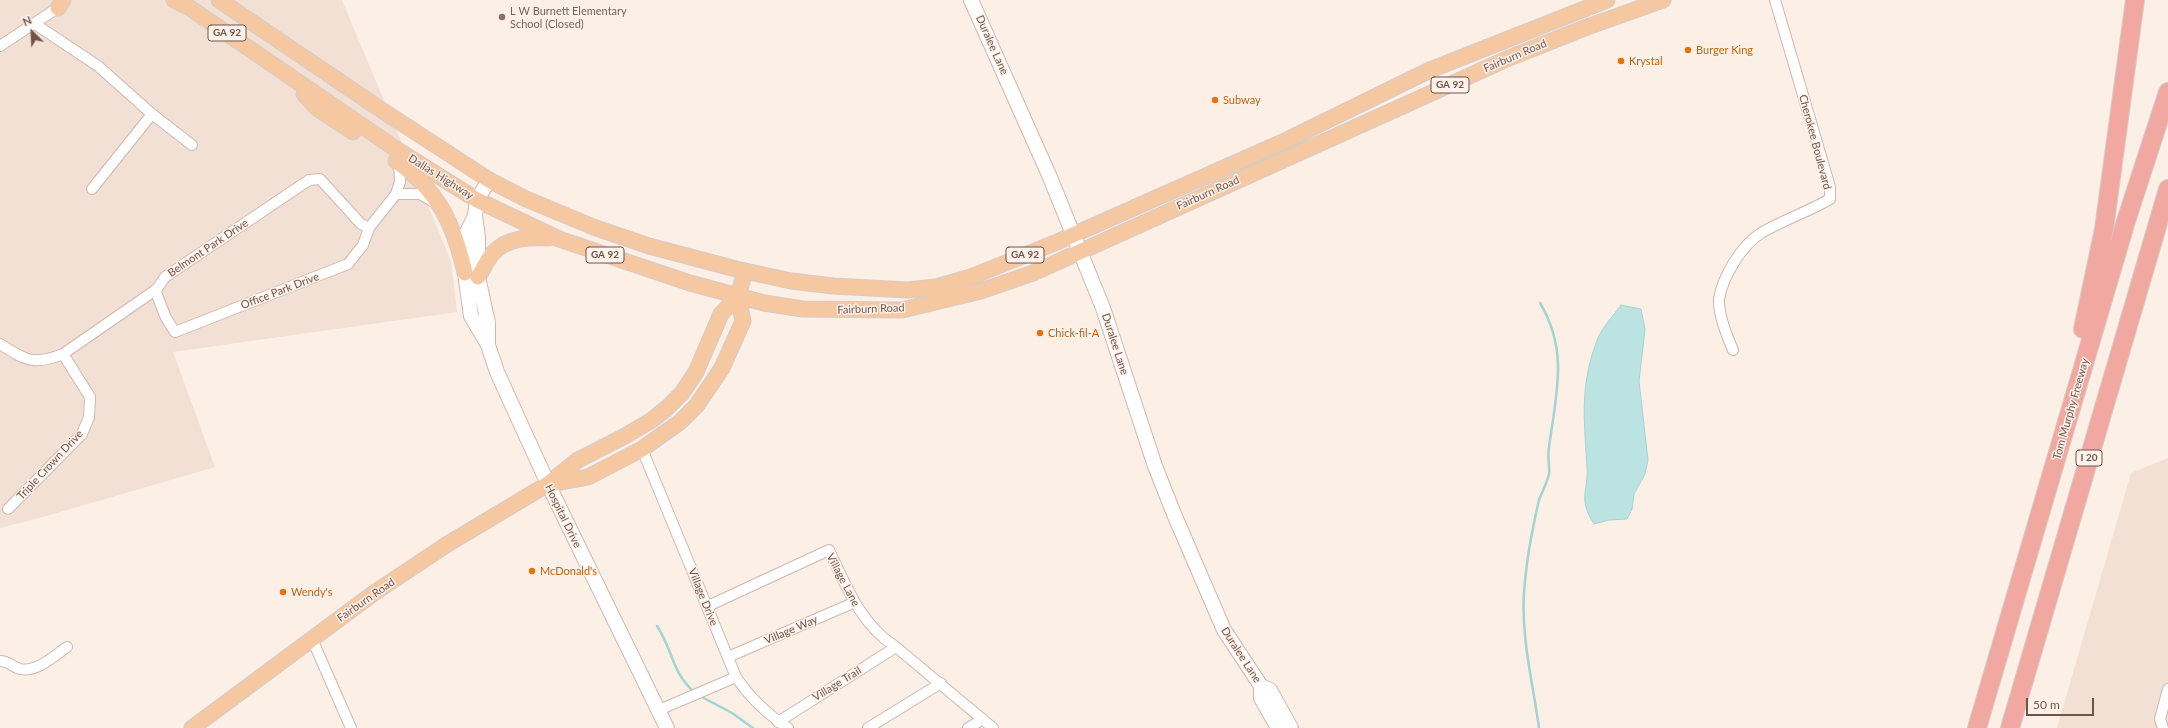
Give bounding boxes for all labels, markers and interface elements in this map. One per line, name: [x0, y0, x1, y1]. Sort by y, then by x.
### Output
place label: L W Burnett Elementary School (Closed): [510, 4, 627, 30]
north arrow: [12, 12, 52, 52]
marker: L W Burnett Elementary School (Closed): [497, 12, 507, 22]
text: N: [20, 13, 33, 28]
street label: Duralee Lane: [973, 13, 1011, 77]
road number: GA 92: [208, 25, 246, 41]
street label: Fairburn Road: [1481, 37, 1549, 75]
place label: Burger King: [1696, 43, 1753, 57]
marker: Burger King: [1683, 45, 1693, 55]
place label: Krystal: [1629, 54, 1663, 68]
marker: Krystal: [1616, 56, 1626, 66]
road number: GA 92: [1431, 77, 1469, 93]
place label: Subway: [1223, 93, 1261, 107]
street label: Cherokee Boulevard: [1796, 93, 1834, 191]
marker: Subway: [1210, 95, 1220, 105]
street label: Dallas Highway: [406, 152, 476, 202]
street label: Fairburn Road: [1175, 173, 1241, 213]
street label: Belmont Park Drive: [165, 216, 251, 280]
road number: GA 92: [586, 247, 624, 263]
road number: GA 92: [1006, 247, 1044, 263]
street label: Office Park Drive: [239, 270, 321, 312]
street label: Fairburn Road: [837, 301, 905, 317]
street label: Duralee Lane: [1099, 312, 1131, 376]
place label: Chick-fil-A: [1048, 326, 1099, 340]
marker: Chick-fil-A: [1035, 328, 1045, 338]
street label: Tom Murphy Freeway: [2050, 357, 2092, 461]
street label: Triple Crown Drive: [14, 427, 86, 503]
road number: I 20: [2076, 450, 2102, 466]
street label: Hospital Drive: [542, 482, 584, 550]
street label: Village Lane: [824, 551, 862, 609]
place label: McDonald's: [540, 564, 597, 578]
marker: McDonald's: [527, 566, 537, 576]
street label: Village Drive: [685, 566, 721, 628]
street label: Fairburn Road: [335, 575, 397, 625]
place label: Wendy's: [291, 585, 332, 599]
marker: Wendy's: [278, 587, 288, 597]
street label: Village Way: [762, 613, 820, 647]
street label: Duralee Lane: [1218, 625, 1264, 685]
street label: Village Trail: [810, 664, 864, 704]
scale bar: [2028, 690, 2096, 716]
text: 50 m: [2033, 697, 2060, 712]

